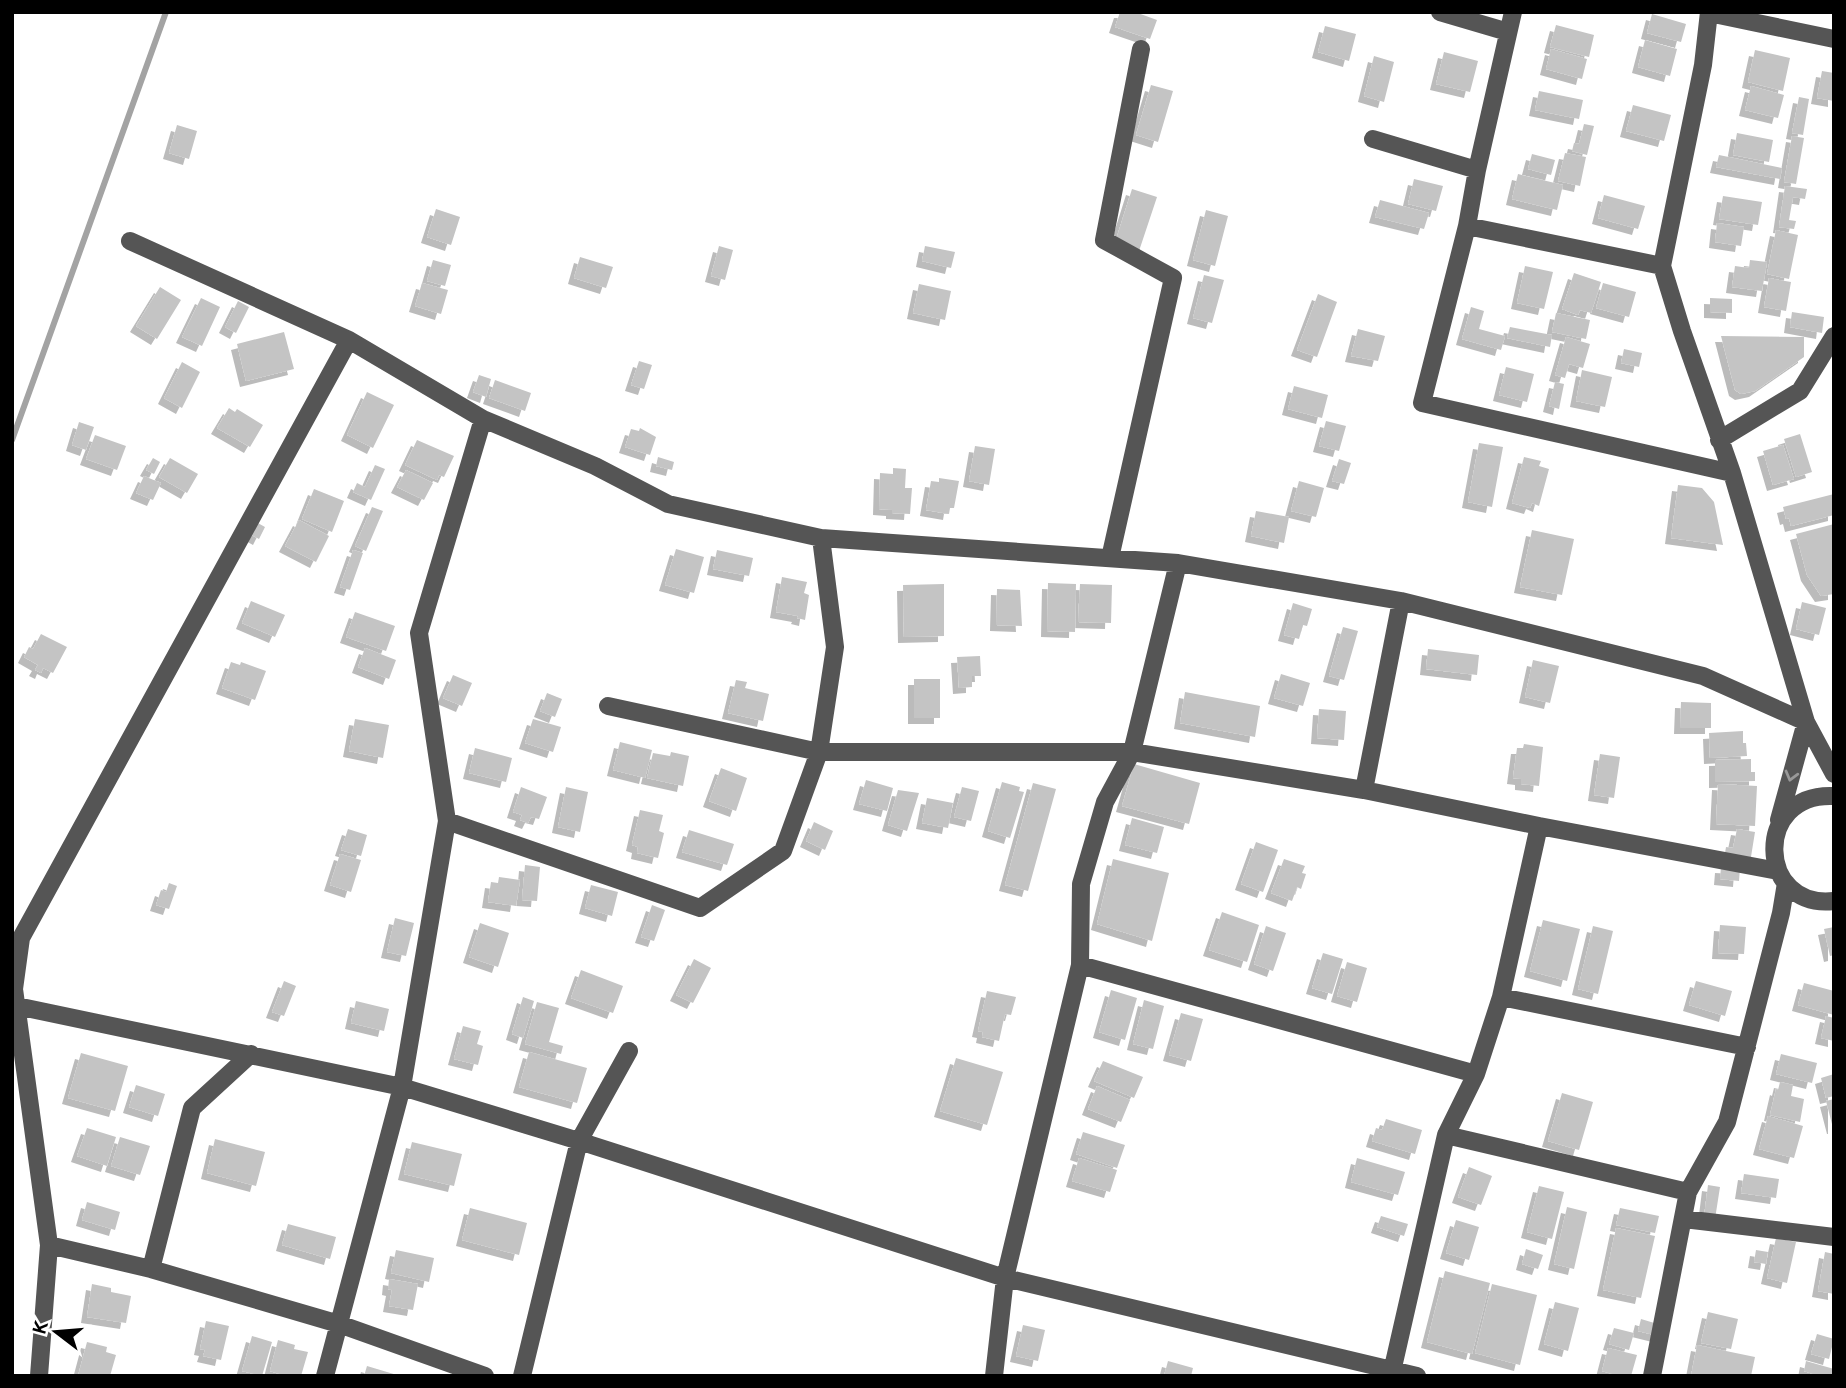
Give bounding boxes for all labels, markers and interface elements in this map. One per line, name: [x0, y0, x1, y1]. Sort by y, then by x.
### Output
one-way arrow: [1785, 769, 1799, 781]
north arrow: [21, 1297, 91, 1367]
text: K: [27, 1318, 53, 1337]

